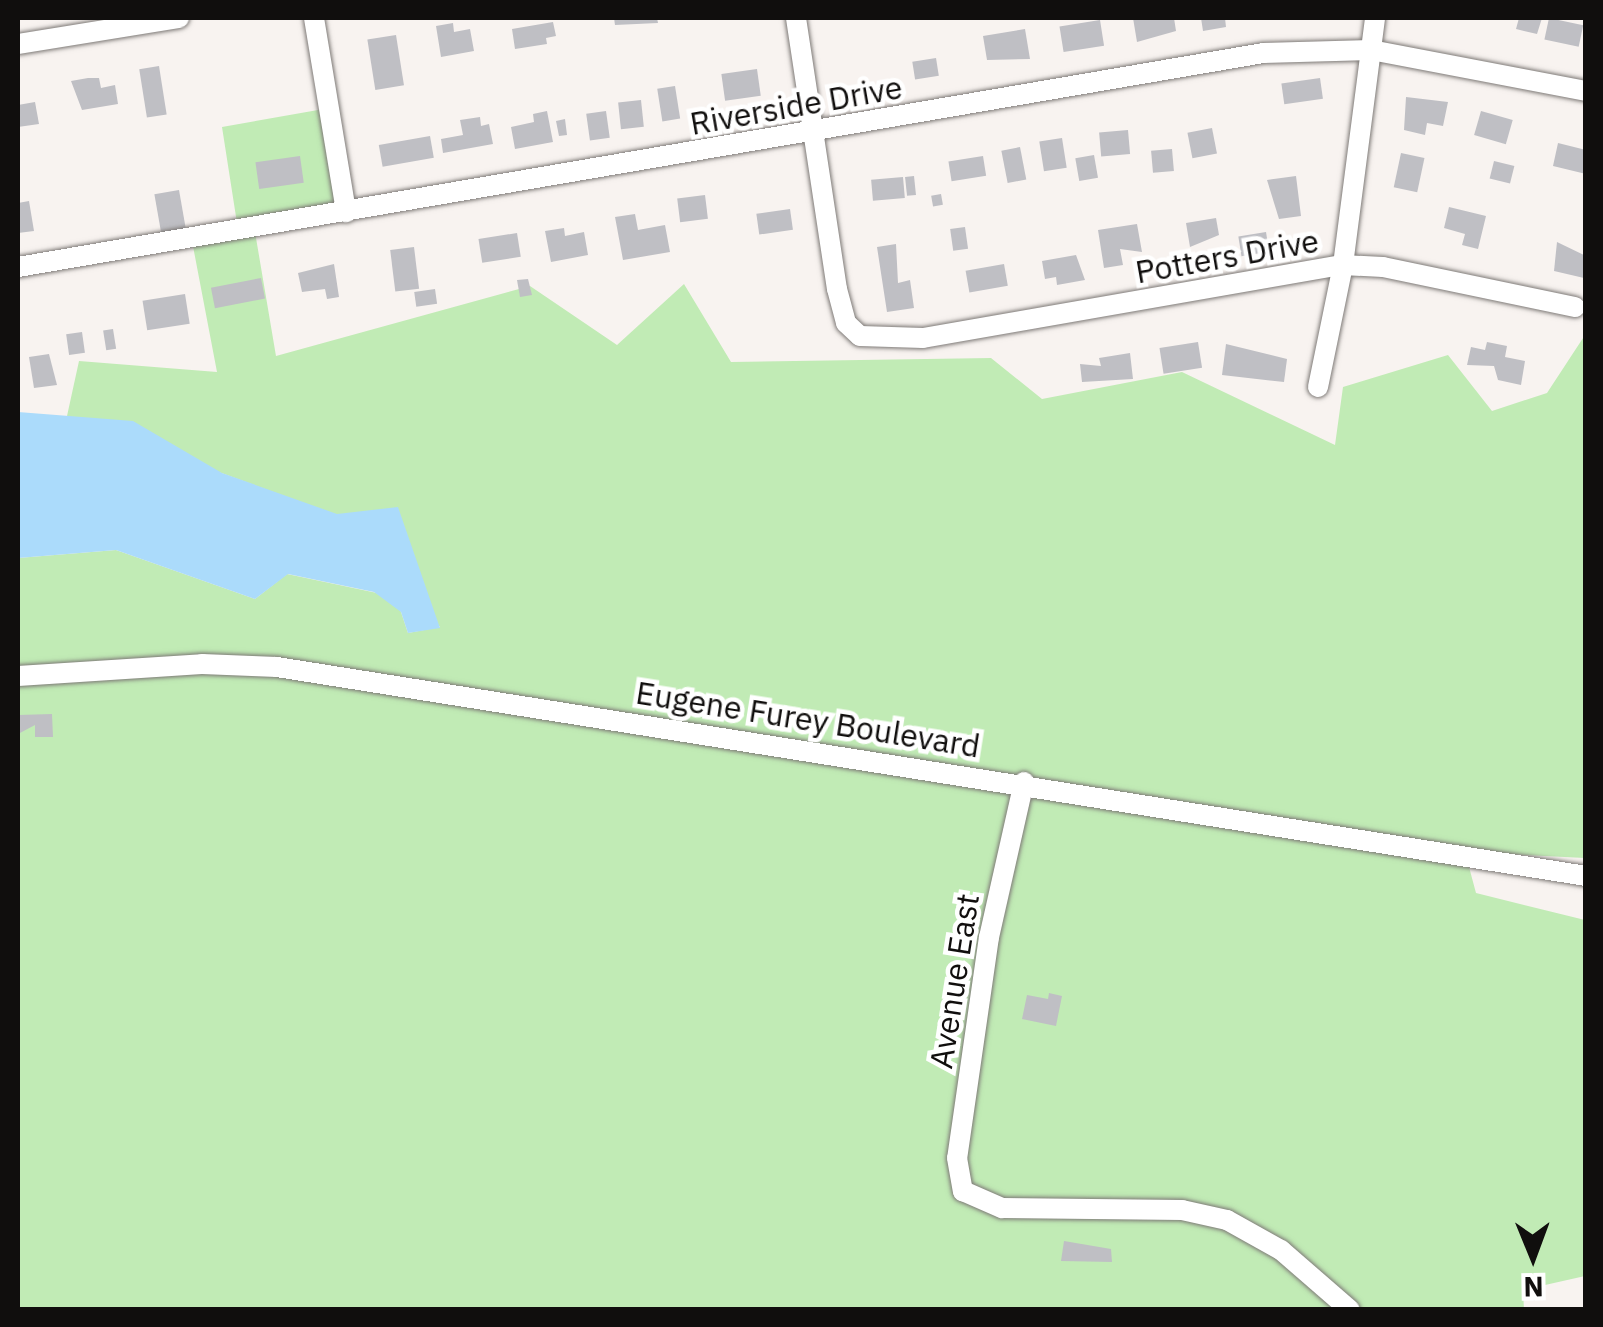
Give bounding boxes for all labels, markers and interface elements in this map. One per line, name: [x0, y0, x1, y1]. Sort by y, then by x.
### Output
street label: Riverside Drive: [687, 67, 905, 143]
street label: Potters Drive: [1132, 221, 1322, 291]
street label: Eugene Furey Boulevard: [633, 673, 983, 765]
street label: Avenue East: [921, 891, 987, 1071]
north arrow: [1483, 1207, 1583, 1307]
text: N: [1523, 1269, 1544, 1306]

